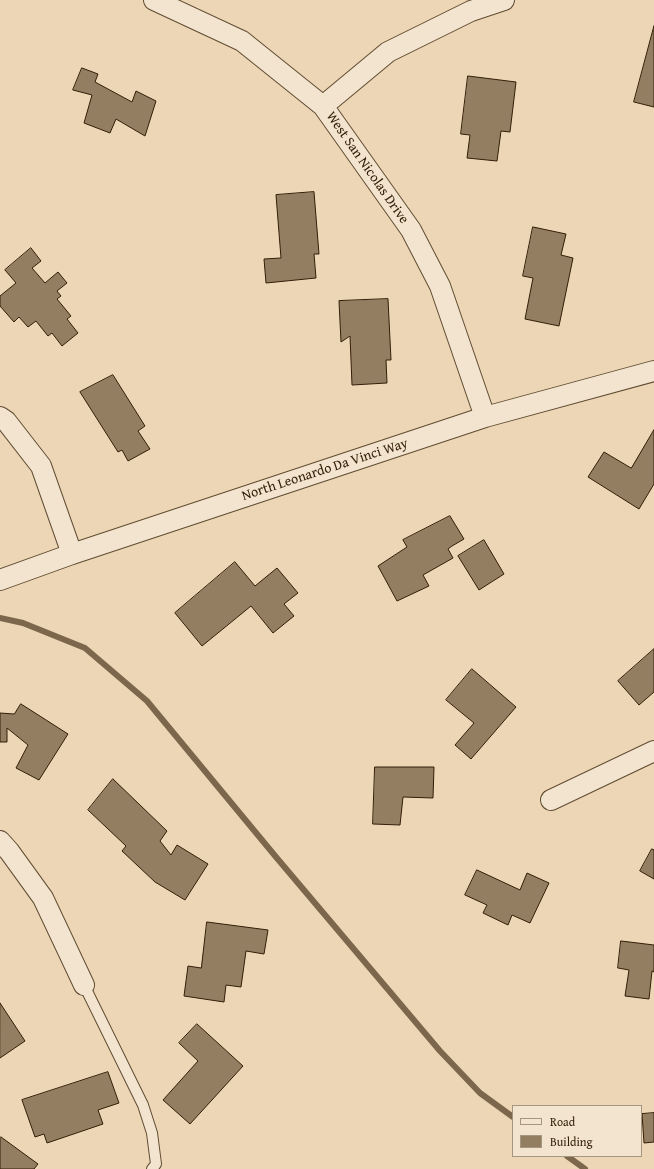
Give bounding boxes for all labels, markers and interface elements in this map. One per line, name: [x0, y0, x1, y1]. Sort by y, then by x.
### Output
street label: West San Nicolas Drive: [322, 109, 412, 227]
street label: North Leonardo Da Vinci Way: [240, 435, 410, 505]
legend: [512, 1105, 642, 1157]
text: Road: [550, 1113, 575, 1130]
text: Building: [550, 1133, 593, 1150]

